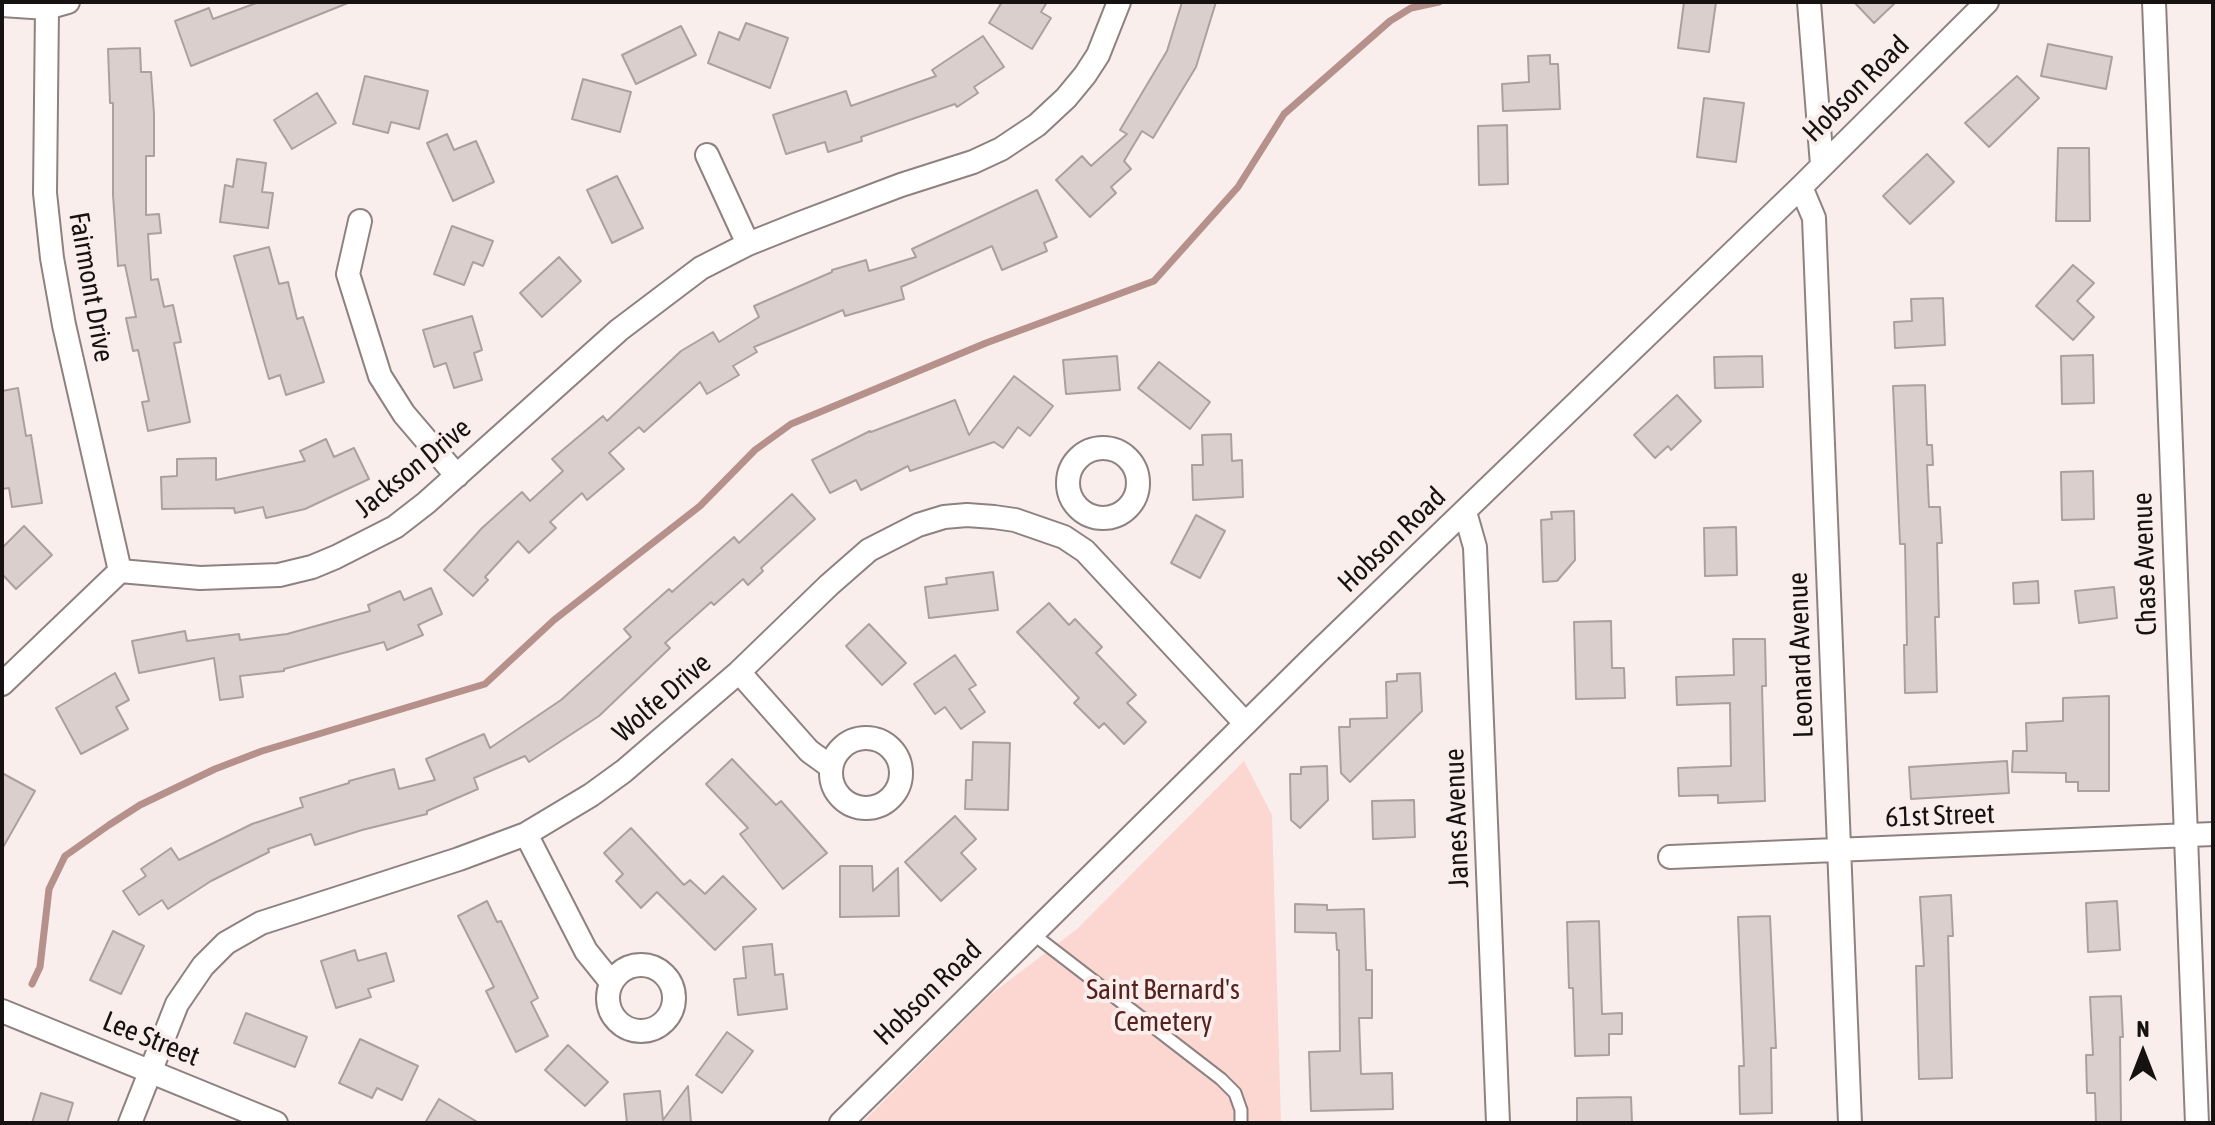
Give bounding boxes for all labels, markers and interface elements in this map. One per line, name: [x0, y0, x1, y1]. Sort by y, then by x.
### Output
street label: Hobson Road: [1796, 29, 1916, 149]
street label: Fairmont Drive: [61, 209, 121, 365]
street label: Jackson Drive: [348, 411, 478, 525]
street label: Hobson Road: [1331, 480, 1453, 600]
street label: Chase Avenue: [2126, 492, 2164, 636]
street label: Leonard Avenue: [1781, 571, 1821, 739]
street label: Wolfe Drive: [606, 646, 718, 750]
street label: Janes Avenue: [1438, 748, 1476, 888]
street label: 61st Street: [1885, 797, 1995, 835]
street label: Hobson Road: [867, 933, 989, 1053]
park label: Saint Bernard's Cemetery: [1086, 973, 1240, 1039]
street label: Lee Street: [98, 1004, 204, 1074]
north arrow: [2103, 1013, 2183, 1093]
text: N: [2137, 1016, 2149, 1042]

